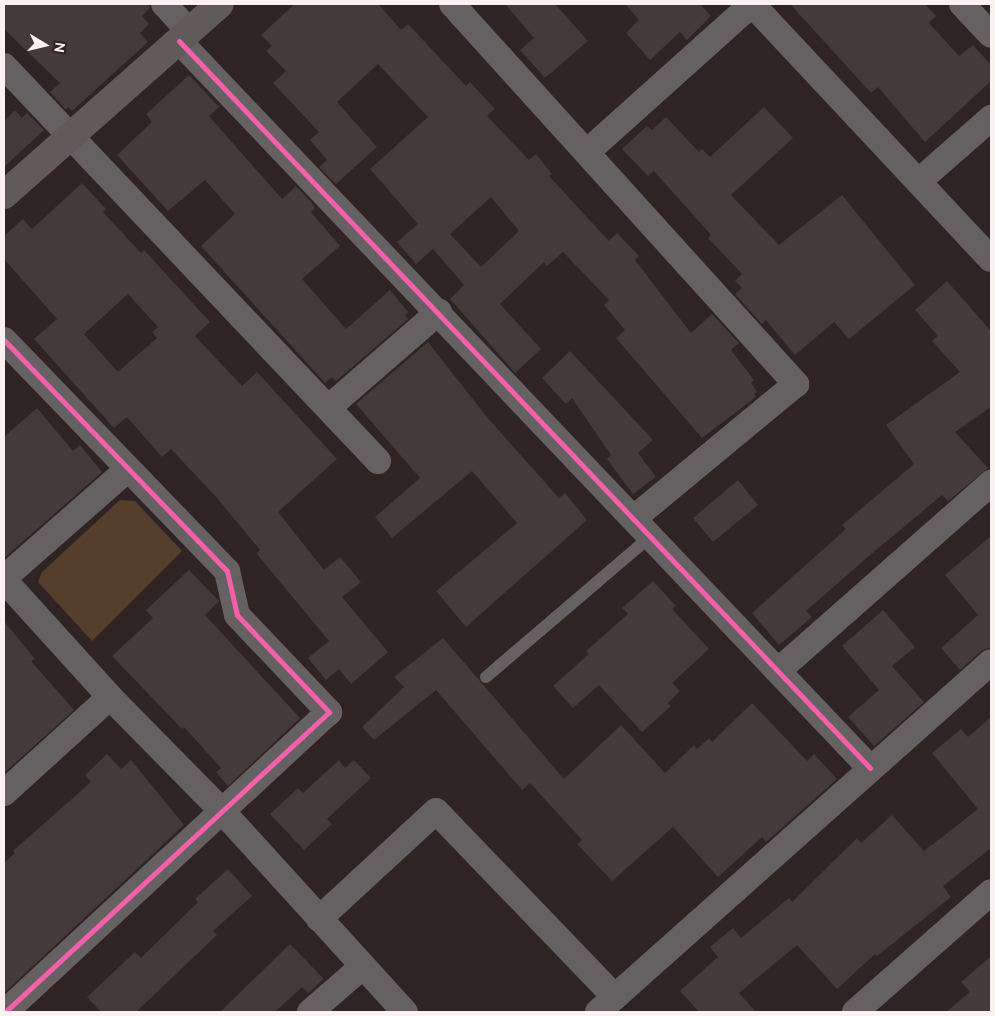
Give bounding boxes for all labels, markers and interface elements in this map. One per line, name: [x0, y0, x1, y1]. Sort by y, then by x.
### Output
north arrow: [20, 20, 70, 70]
text: N: [51, 41, 69, 54]

